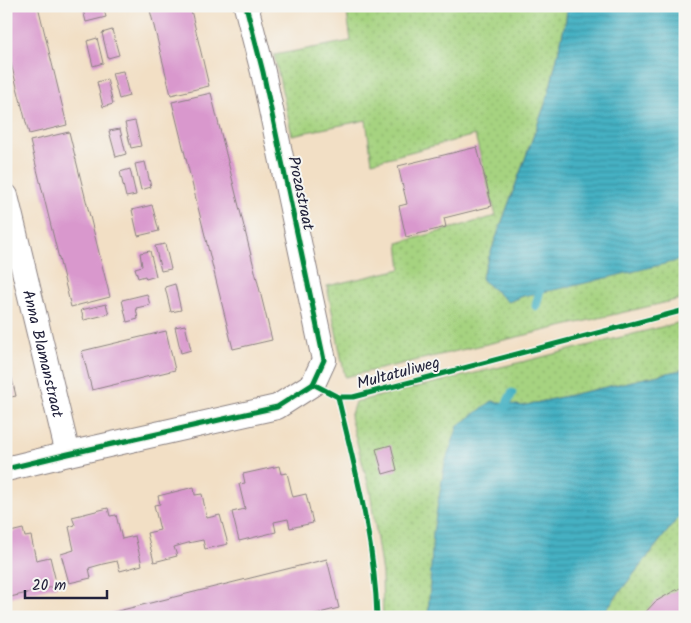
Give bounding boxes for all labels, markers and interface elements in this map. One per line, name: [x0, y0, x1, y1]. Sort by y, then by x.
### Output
street label: Prozastraat: [280, 154, 321, 234]
street label: Anna Blamanstraat: [15, 287, 70, 421]
street label: Multatuliweg: [354, 350, 443, 397]
scale bar: [25, 568, 108, 600]
text: 20 m: [32, 574, 66, 598]

